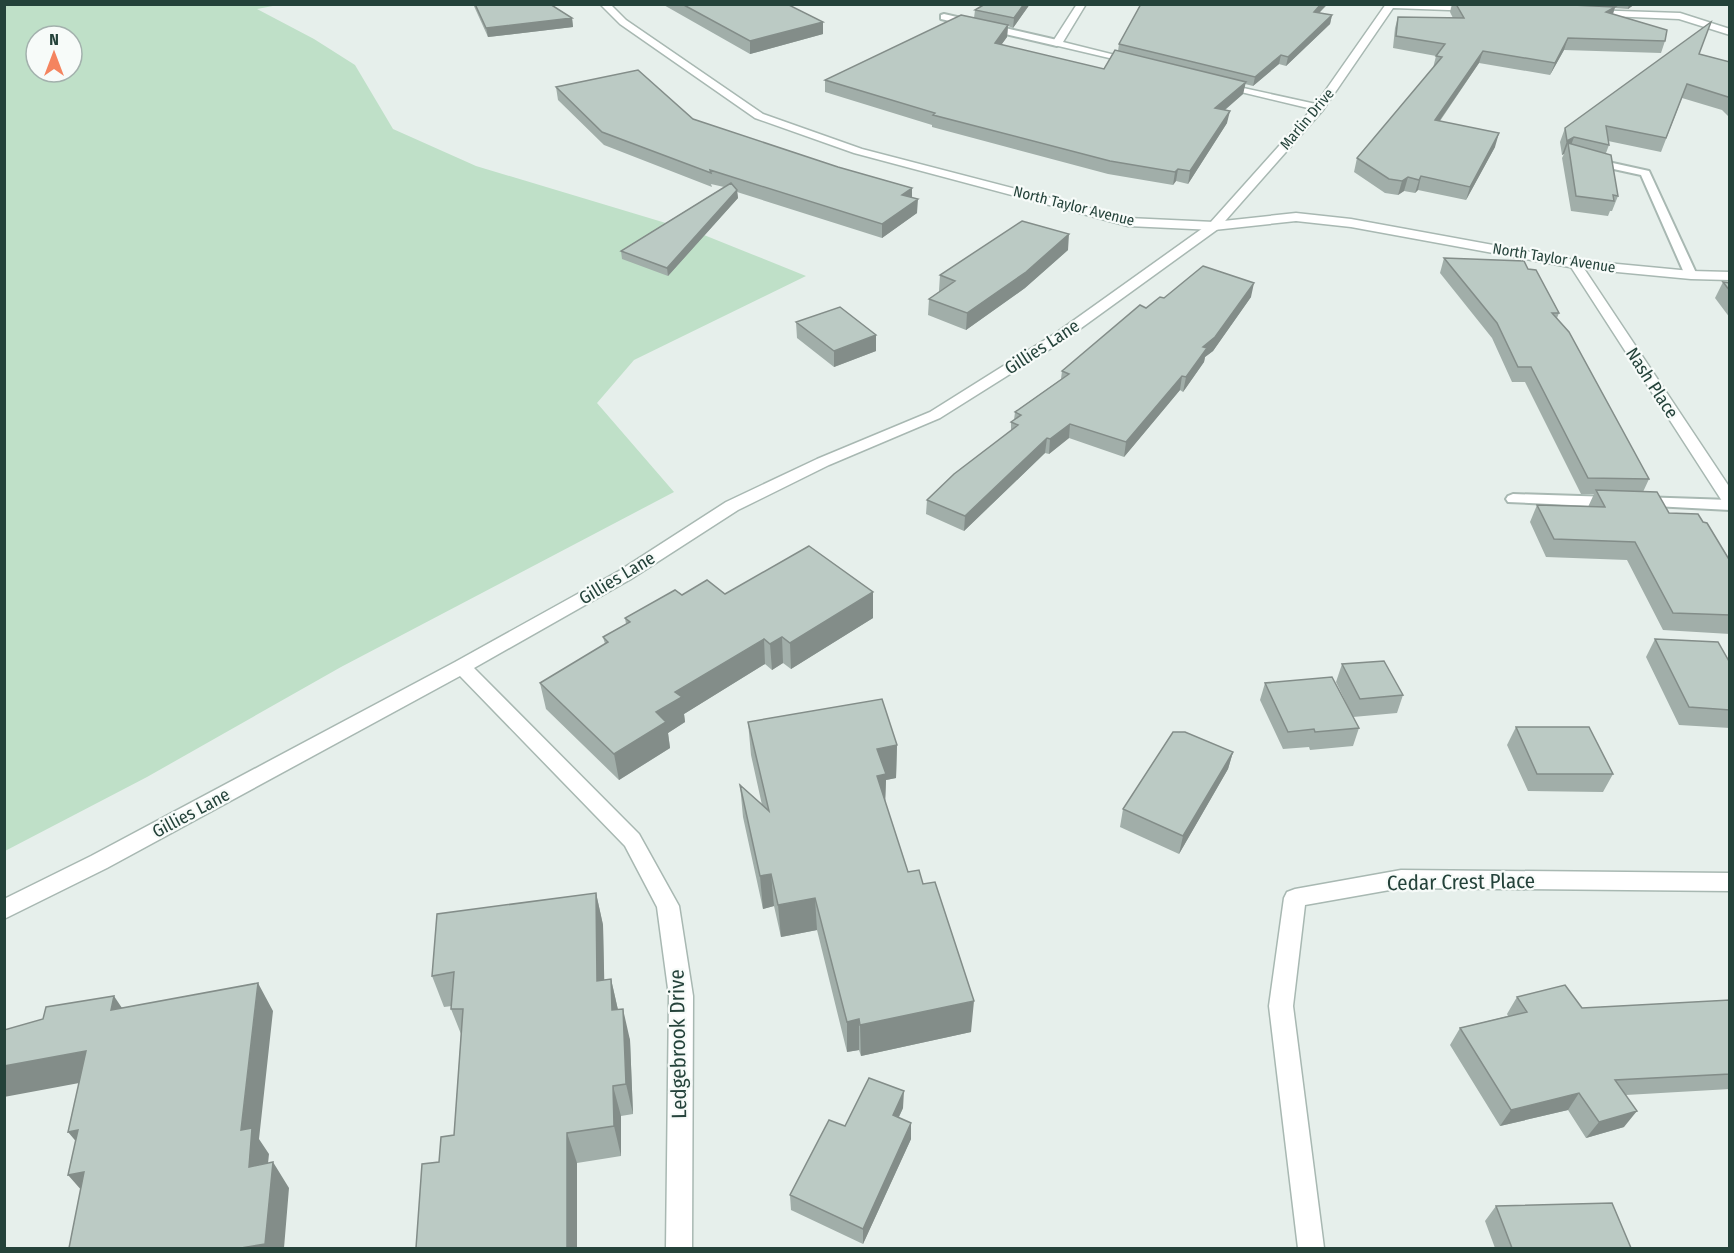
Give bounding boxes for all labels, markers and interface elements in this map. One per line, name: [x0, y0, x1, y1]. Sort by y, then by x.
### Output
north arrow: [24, 24, 84, 84]
text: N: [49, 30, 59, 49]
street label: Marlin Drive: [1276, 85, 1338, 153]
street label: North Taylor Avenue: [1012, 182, 1136, 230]
street label: North Taylor Avenue: [1491, 239, 1617, 277]
street label: Gillies Lane: [1000, 315, 1084, 379]
street label: Nash Place: [1621, 343, 1683, 423]
street label: Gillies Lane: [575, 547, 659, 609]
street label: Gillies Lane: [148, 783, 234, 843]
street label: Cedar Crest Place: [1387, 868, 1535, 896]
street label: Ledgebrook Drive: [664, 969, 692, 1119]

